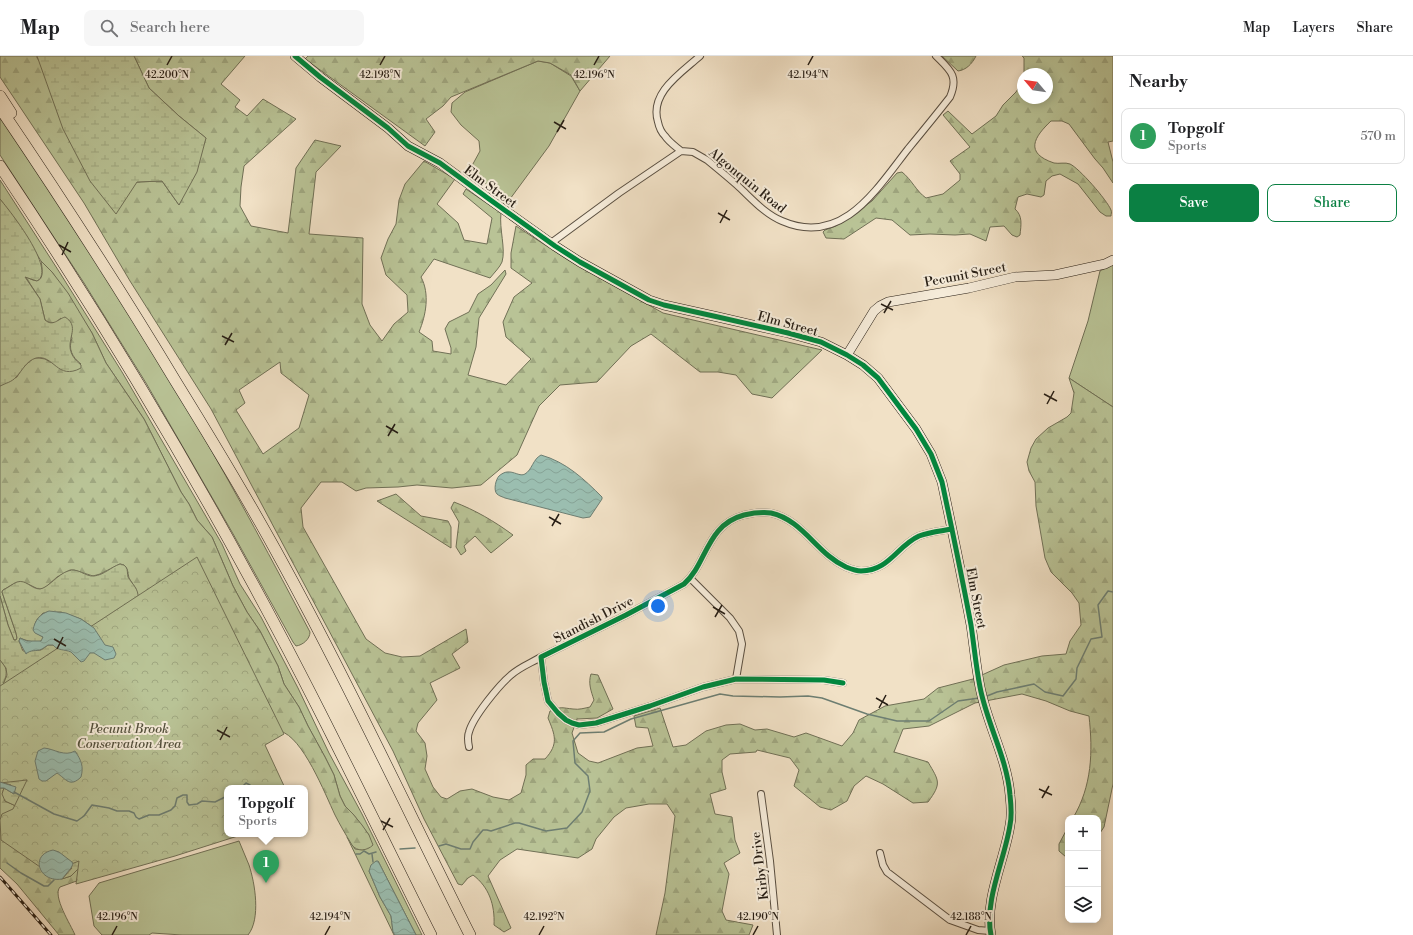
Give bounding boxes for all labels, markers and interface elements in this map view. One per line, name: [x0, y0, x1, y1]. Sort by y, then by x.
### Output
search box: [84, 10, 364, 46]
text: Map: [20, 16, 60, 40]
icon: search: [98, 17, 120, 39]
text: Search here: [130, 18, 210, 37]
text: Map: [1243, 19, 1270, 37]
text: Layers: [1292, 19, 1335, 37]
text: Share: [1357, 19, 1393, 37]
north arrow: [1017, 68, 1053, 104]
text: 42.200°N: [145, 69, 190, 81]
text: 42.198°N: [359, 69, 401, 81]
text: 42.196°N: [573, 69, 615, 81]
text: 42.194°N: [787, 69, 829, 81]
text: Nearby: [1129, 71, 1188, 93]
text: Topgolf: [1168, 119, 1223, 138]
text: 1: [1140, 128, 1146, 144]
text: 570 m: [1360, 128, 1396, 144]
text: Sports: [1168, 138, 1207, 154]
street label: Algonquin Road: [705, 144, 790, 217]
street label: Elm Street: [461, 162, 521, 212]
button: Save: [1129, 184, 1259, 222]
button: Share: [1267, 184, 1397, 222]
street label: Pecunit Street: [923, 259, 1008, 291]
street label: Elm Street: [756, 308, 820, 340]
street label: Elm Street: [962, 566, 990, 631]
street label: Standish Drive: [551, 593, 636, 647]
your location: [648, 596, 668, 616]
park label: Pecunit Brook Conservation Area: [77, 721, 182, 752]
popup: [224, 785, 308, 837]
text: Topgolf: [238, 794, 294, 813]
text: Sports: [238, 813, 277, 829]
map controls: [1065, 815, 1101, 923]
button: +: [1065, 815, 1101, 851]
street label: Kirby Drive: [748, 830, 772, 901]
pin: 1: [253, 850, 279, 883]
button: −: [1065, 851, 1101, 887]
button: layers: [1065, 887, 1101, 923]
text: 42.196°N: [96, 911, 138, 923]
text: 42.194°N: [309, 911, 351, 923]
text: 42.192°N: [524, 911, 565, 923]
text: 42.190°N: [737, 911, 779, 923]
text: 42.188°N: [950, 911, 992, 923]

